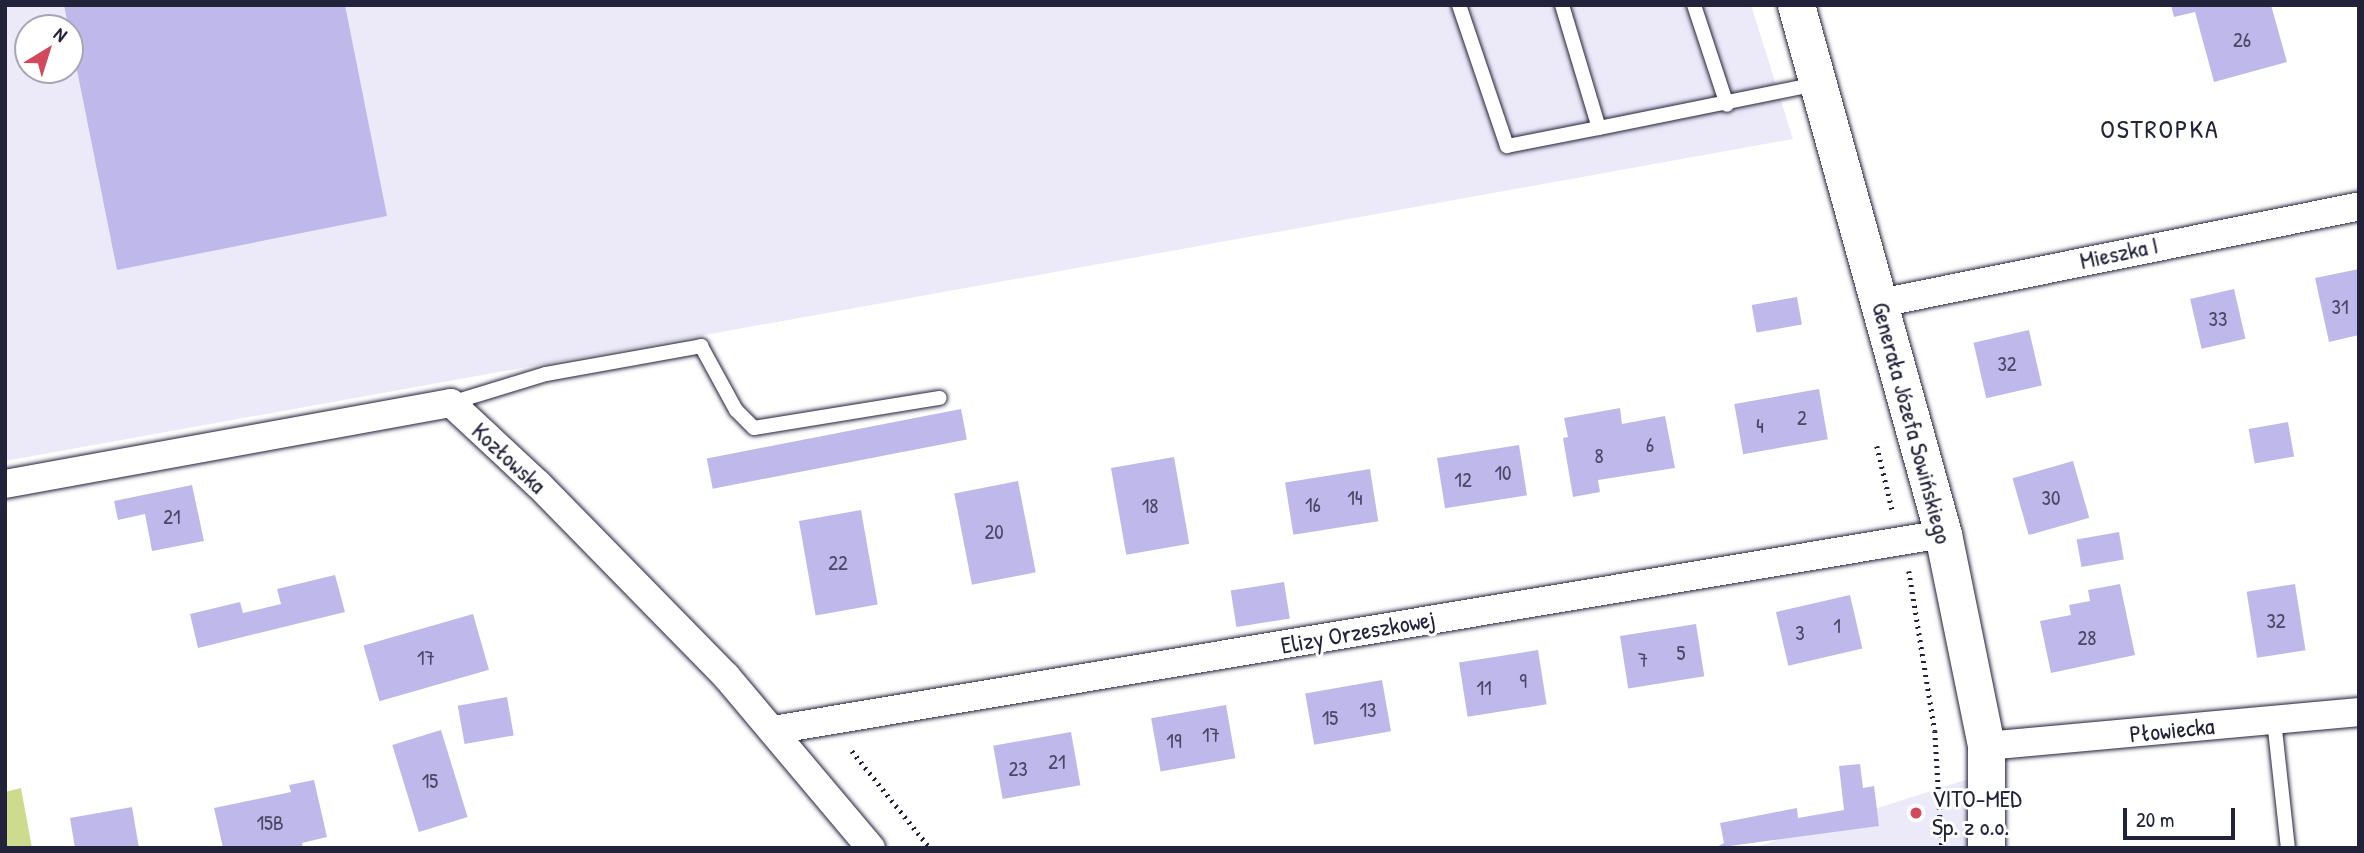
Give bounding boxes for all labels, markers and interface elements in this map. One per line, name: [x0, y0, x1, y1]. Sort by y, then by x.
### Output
north arrow: [14, 14, 84, 84]
text: N: [49, 21, 73, 47]
house number: 26: [2233, 27, 2251, 53]
district label: OSTROPKA: [2101, 113, 2219, 145]
street label: Mieszka I: [2077, 231, 2161, 275]
house number: 31: [2331, 294, 2349, 320]
street label: Generała Józefa Sowińskiego: [1866, 299, 1958, 547]
house number: 33: [2209, 306, 2227, 332]
house number: 32: [1997, 351, 2017, 377]
house number: 2: [1797, 405, 1807, 431]
house number: 4: [1756, 413, 1764, 439]
street label: Kozłowska: [466, 416, 552, 500]
house number: 6: [1646, 432, 1654, 458]
house number: 8: [1594, 443, 1604, 469]
house number: 10: [1494, 460, 1512, 486]
house number: 12: [1454, 467, 1472, 493]
house number: 14: [1347, 485, 1363, 511]
house number: 30: [2042, 485, 2060, 511]
house number: 16: [1305, 492, 1321, 518]
house number: 18: [1142, 493, 1158, 519]
house number: 21: [163, 504, 181, 530]
house number: 20: [984, 519, 1004, 545]
house number: 22: [828, 550, 848, 576]
street label: Elizy Orzeszkowej: [1279, 604, 1437, 660]
house number: 32: [2266, 608, 2286, 634]
house number: 1: [1833, 613, 1841, 639]
house number: 3: [1795, 620, 1805, 646]
house number: 28: [2078, 625, 2096, 651]
house number: 5: [1677, 640, 1685, 666]
house number: 17: [417, 645, 435, 671]
house number: 7: [1638, 647, 1648, 673]
house number: 9: [1519, 668, 1527, 694]
house number: 11: [1476, 675, 1492, 701]
house number: 13: [1359, 697, 1377, 723]
house number: 15: [1322, 705, 1338, 731]
street label: Płowiecka: [2128, 711, 2216, 749]
house number: 17: [1202, 722, 1220, 748]
house number: 19: [1166, 728, 1182, 754]
house number: 21: [1048, 749, 1066, 775]
house number: 23: [1008, 756, 1028, 782]
house number: 15: [422, 768, 438, 794]
place label: VITO-MED Sp. z o.o.: [1932, 785, 2022, 841]
scale bar: [2126, 794, 2238, 838]
marker: VITO-MED Sp. z o.o.: [1906, 803, 1926, 823]
text: 20 m: [2136, 805, 2174, 834]
house number: 15B: [256, 810, 284, 836]

